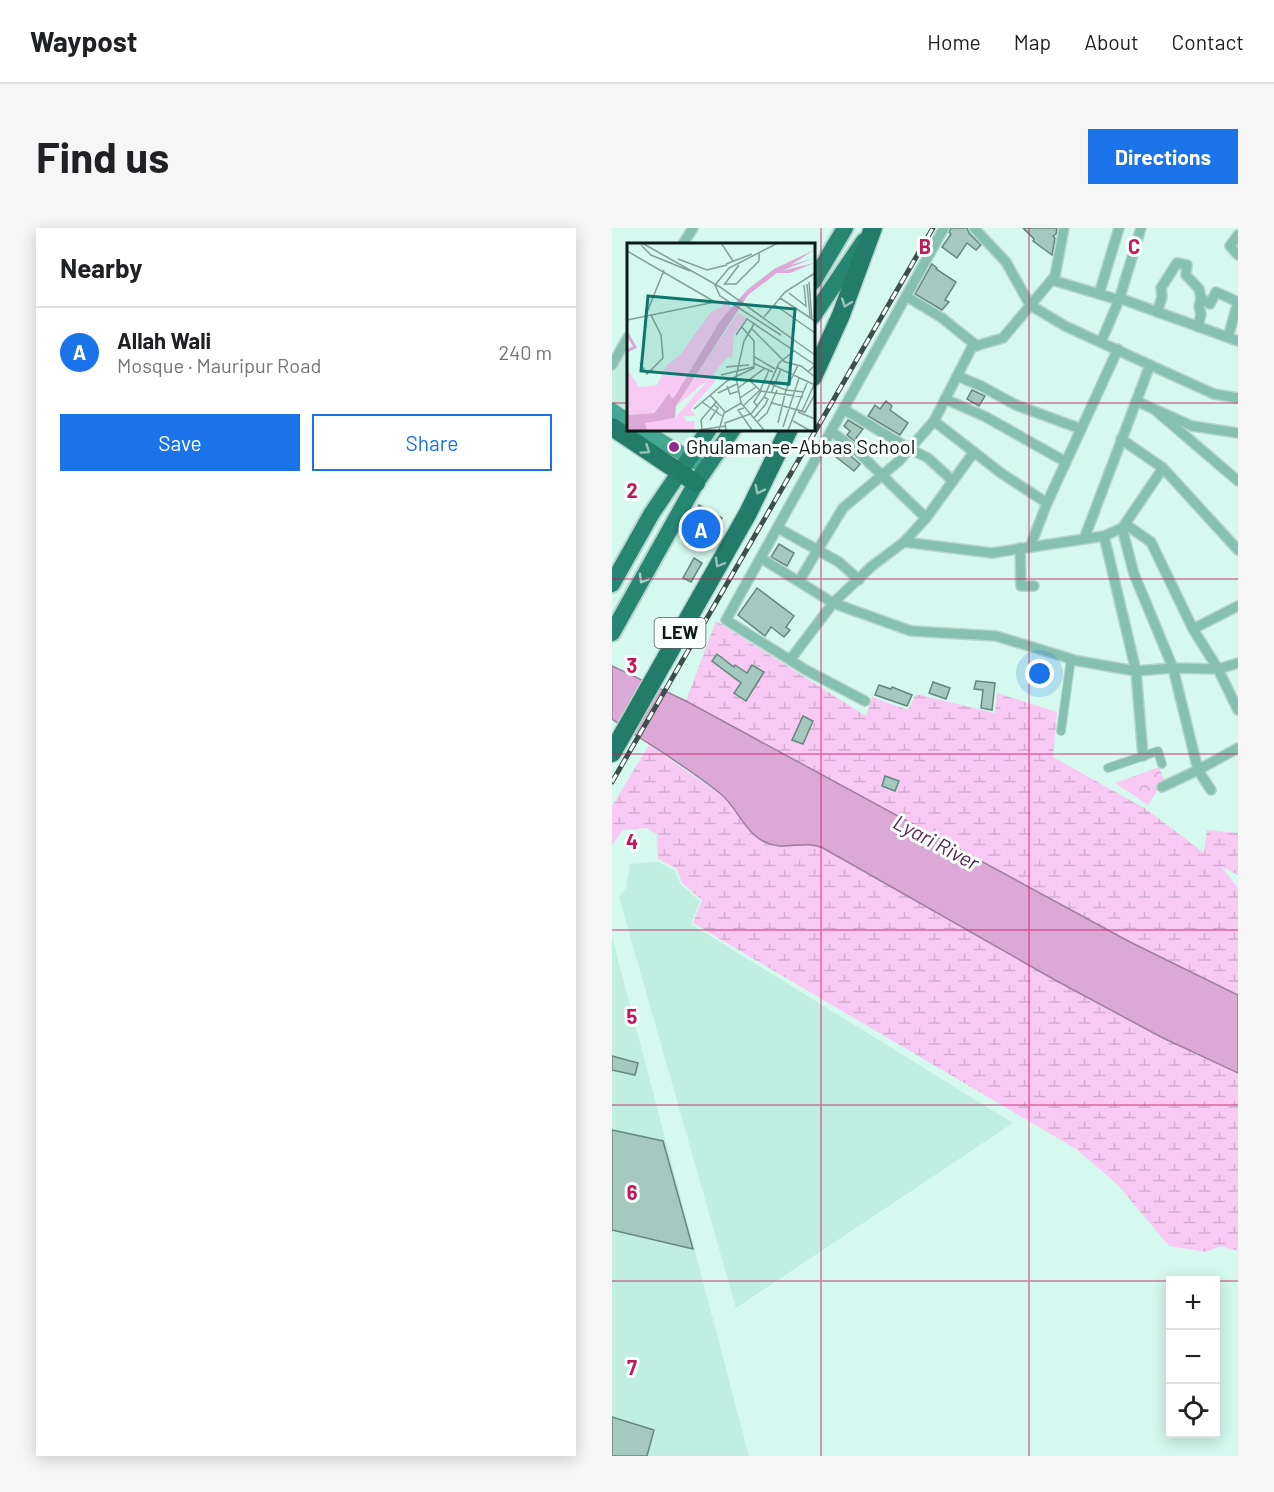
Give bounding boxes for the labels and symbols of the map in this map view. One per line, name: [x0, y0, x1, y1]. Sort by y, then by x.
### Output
text: B: [919, 234, 931, 258]
text: C: [1128, 234, 1140, 258]
inset map: [627, 243, 814, 430]
one-way arrow: [840, 297, 853, 308]
place label: Ghulaman-e-Abbas School: [686, 434, 915, 458]
marker: Ghulaman-e-Abbas School: [667, 440, 681, 454]
one-way arrow: [640, 442, 650, 454]
text: 2: [626, 478, 638, 502]
one-way arrow: [755, 483, 767, 494]
pin: A: [682, 506, 721, 552]
one-way arrow: [715, 557, 726, 568]
one-way arrow: [638, 573, 650, 583]
road number: LEW: [654, 618, 706, 648]
text: 3: [627, 653, 637, 677]
your location: [1025, 659, 1054, 688]
water label: Lyari River: [890, 809, 984, 875]
text: 4: [626, 829, 638, 853]
text: 5: [627, 1004, 638, 1028]
text: 6: [627, 1180, 638, 1204]
text: 7: [627, 1355, 637, 1379]

